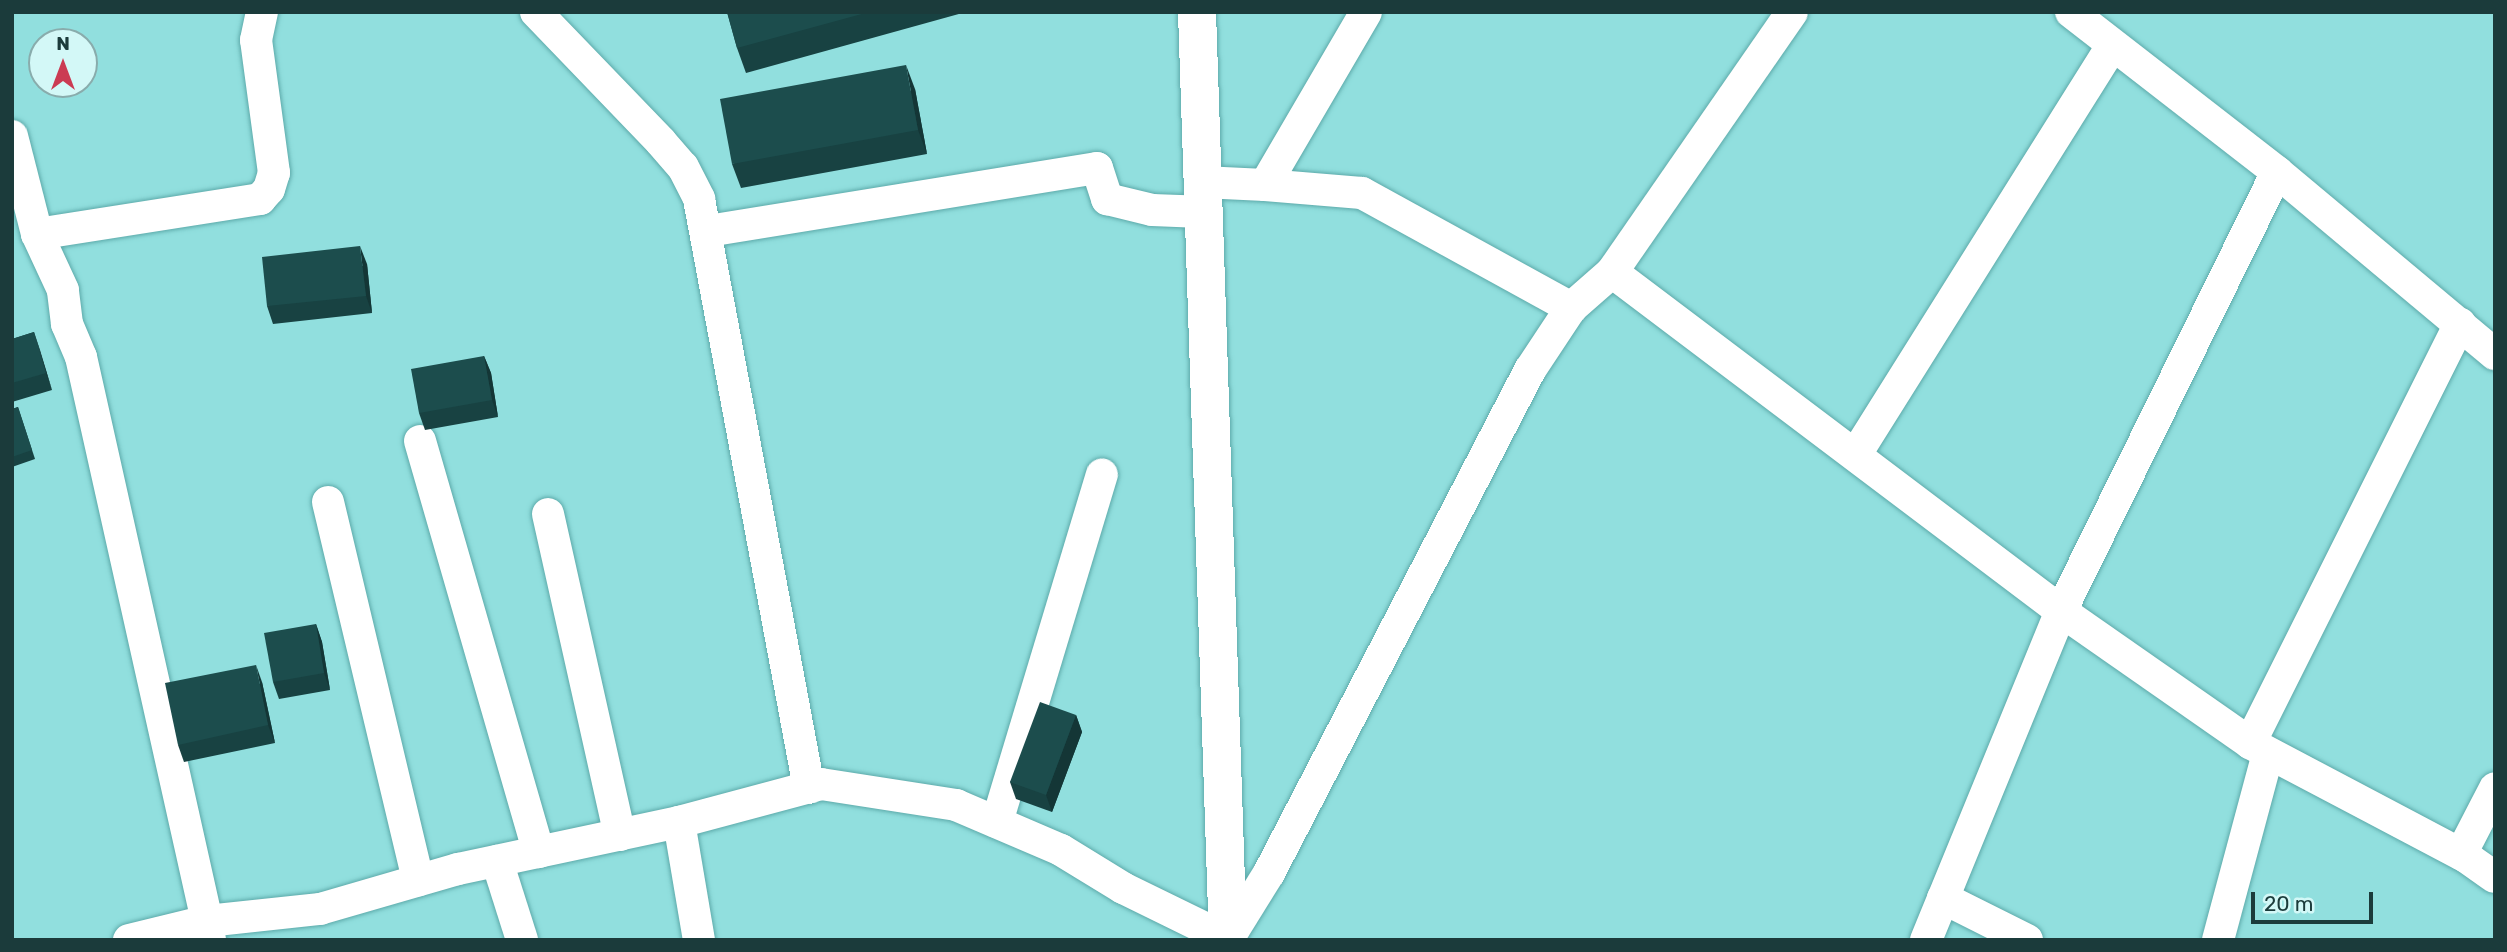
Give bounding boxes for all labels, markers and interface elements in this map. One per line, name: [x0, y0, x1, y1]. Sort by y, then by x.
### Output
north arrow: [28, 28, 98, 98]
text: N: [56, 32, 70, 55]
scale bar: [2255, 878, 2378, 922]
text: 20 m: [2264, 891, 2313, 916]

